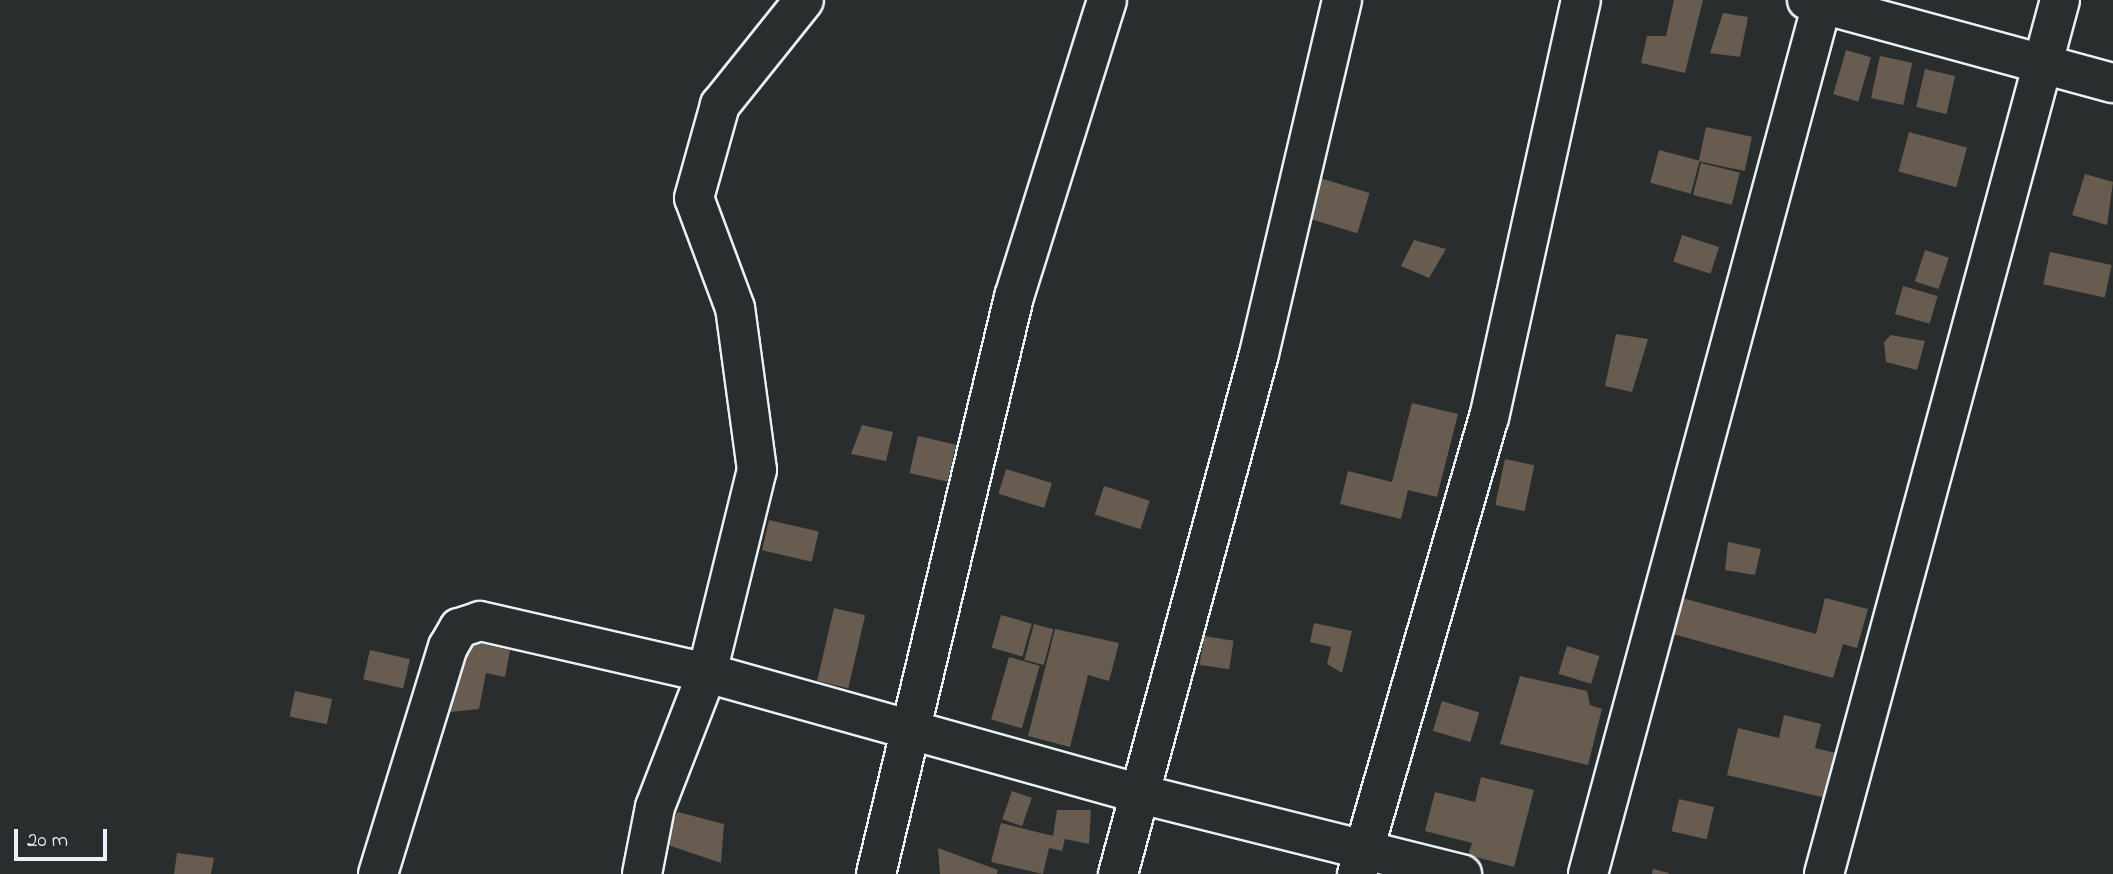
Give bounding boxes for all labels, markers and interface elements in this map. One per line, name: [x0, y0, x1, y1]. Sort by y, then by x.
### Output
scale bar: [18, 814, 110, 858]
text: 20 m: [27, 826, 68, 856]

